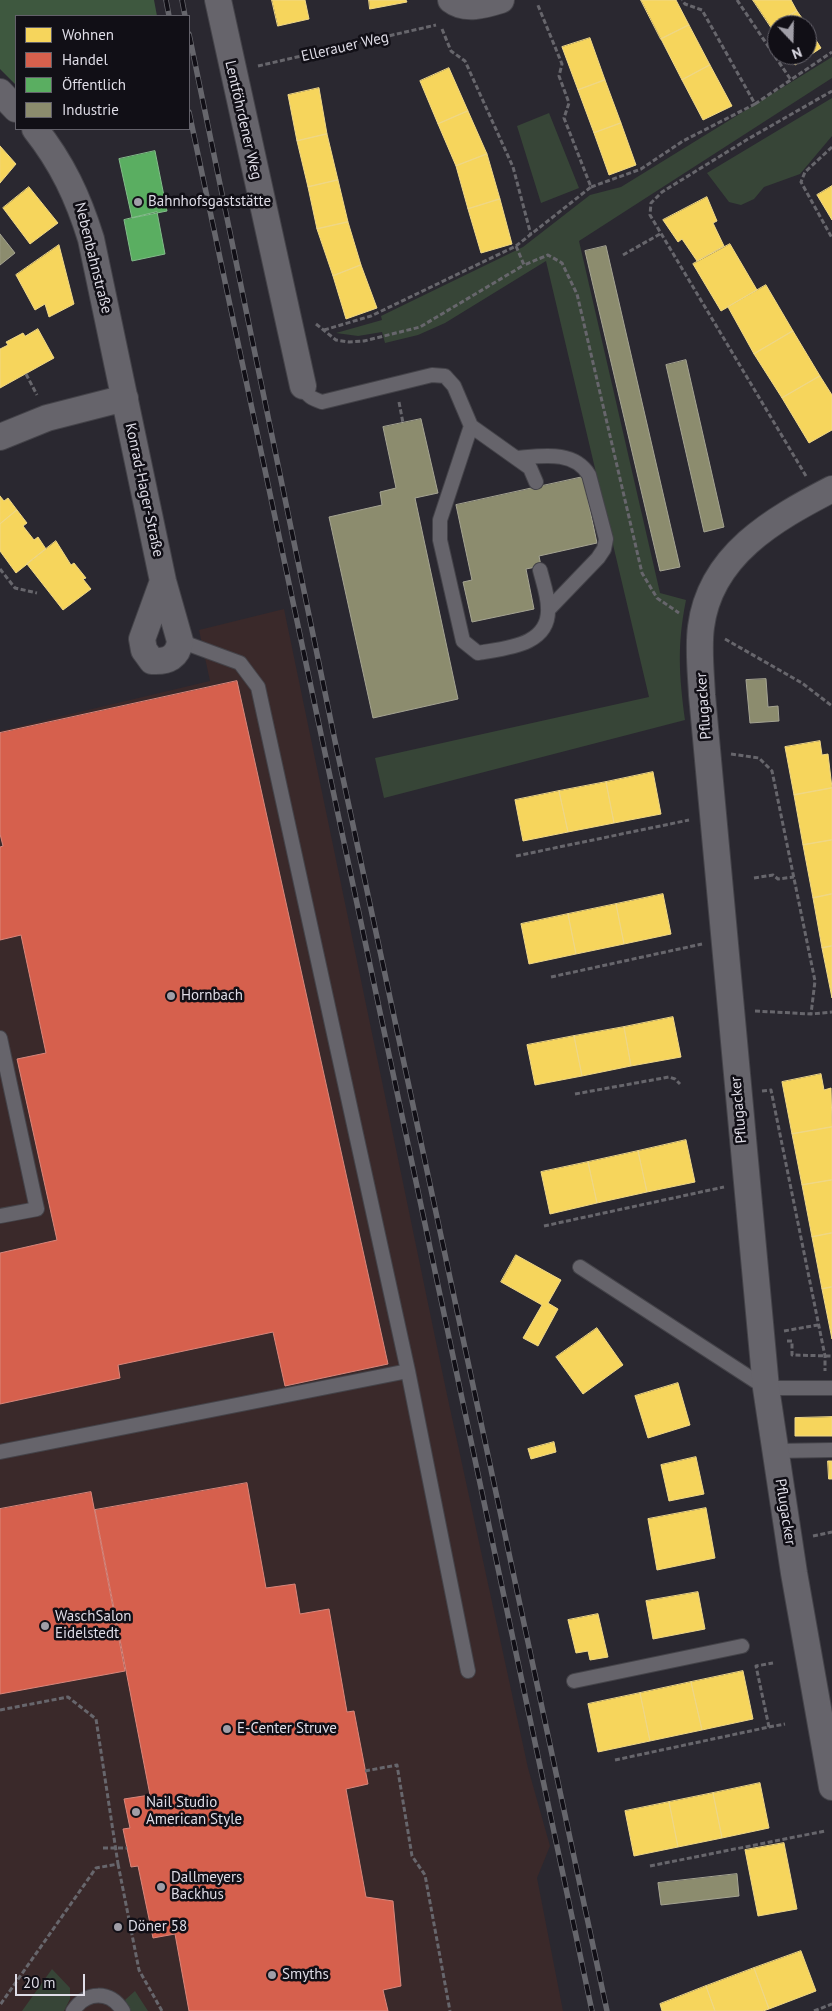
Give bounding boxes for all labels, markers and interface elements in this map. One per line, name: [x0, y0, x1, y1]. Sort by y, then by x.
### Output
legend: [15, 15, 190, 130]
north arrow: [767, 15, 817, 65]
text: Wohnen: [62, 25, 114, 44]
street label: Ellerauer Weg: [300, 28, 390, 66]
text: N: [790, 43, 805, 63]
text: Handel: [62, 50, 108, 69]
street label: Lentföhrdener Weg: [221, 59, 265, 181]
text: Öffentlich: [62, 75, 126, 94]
text: Industrie: [62, 100, 119, 119]
place label: Bahnhofsgaststätte: [148, 193, 271, 211]
marker: Bahnhofsgaststätte: [132, 196, 144, 208]
street label: Nebenbahnstraße: [70, 201, 116, 315]
street label: Konrad-Hager-Straße: [121, 421, 167, 559]
street label: Pflugacker: [693, 672, 715, 740]
place label: Hornbach: [181, 987, 243, 1005]
marker: Hornbach: [165, 990, 177, 1002]
street label: Pflugacker: [727, 1076, 751, 1144]
street label: Pflugacker: [771, 1477, 799, 1547]
place label: WaschSalon Eidelstedt: [55, 1608, 132, 1643]
marker: WaschSalon Eidelstedt: [39, 1620, 51, 1632]
place label: E-Center Struve: [237, 1720, 337, 1738]
marker: E-Center Struve: [221, 1723, 233, 1735]
place label: Nail Studio American Style: [146, 1794, 242, 1829]
marker: Nail Studio American Style: [130, 1806, 142, 1818]
place label: Dallmeyers Backhus: [171, 1869, 242, 1904]
marker: Dallmeyers Backhus: [155, 1881, 167, 1893]
place label: Döner 58: [128, 1918, 187, 1936]
marker: Döner 58: [112, 1921, 124, 1933]
scale bar: [18, 1964, 88, 1996]
place label: Smyths: [282, 1966, 329, 1984]
marker: Smyths: [266, 1969, 278, 1981]
text: 20 m: [23, 1973, 56, 1992]

